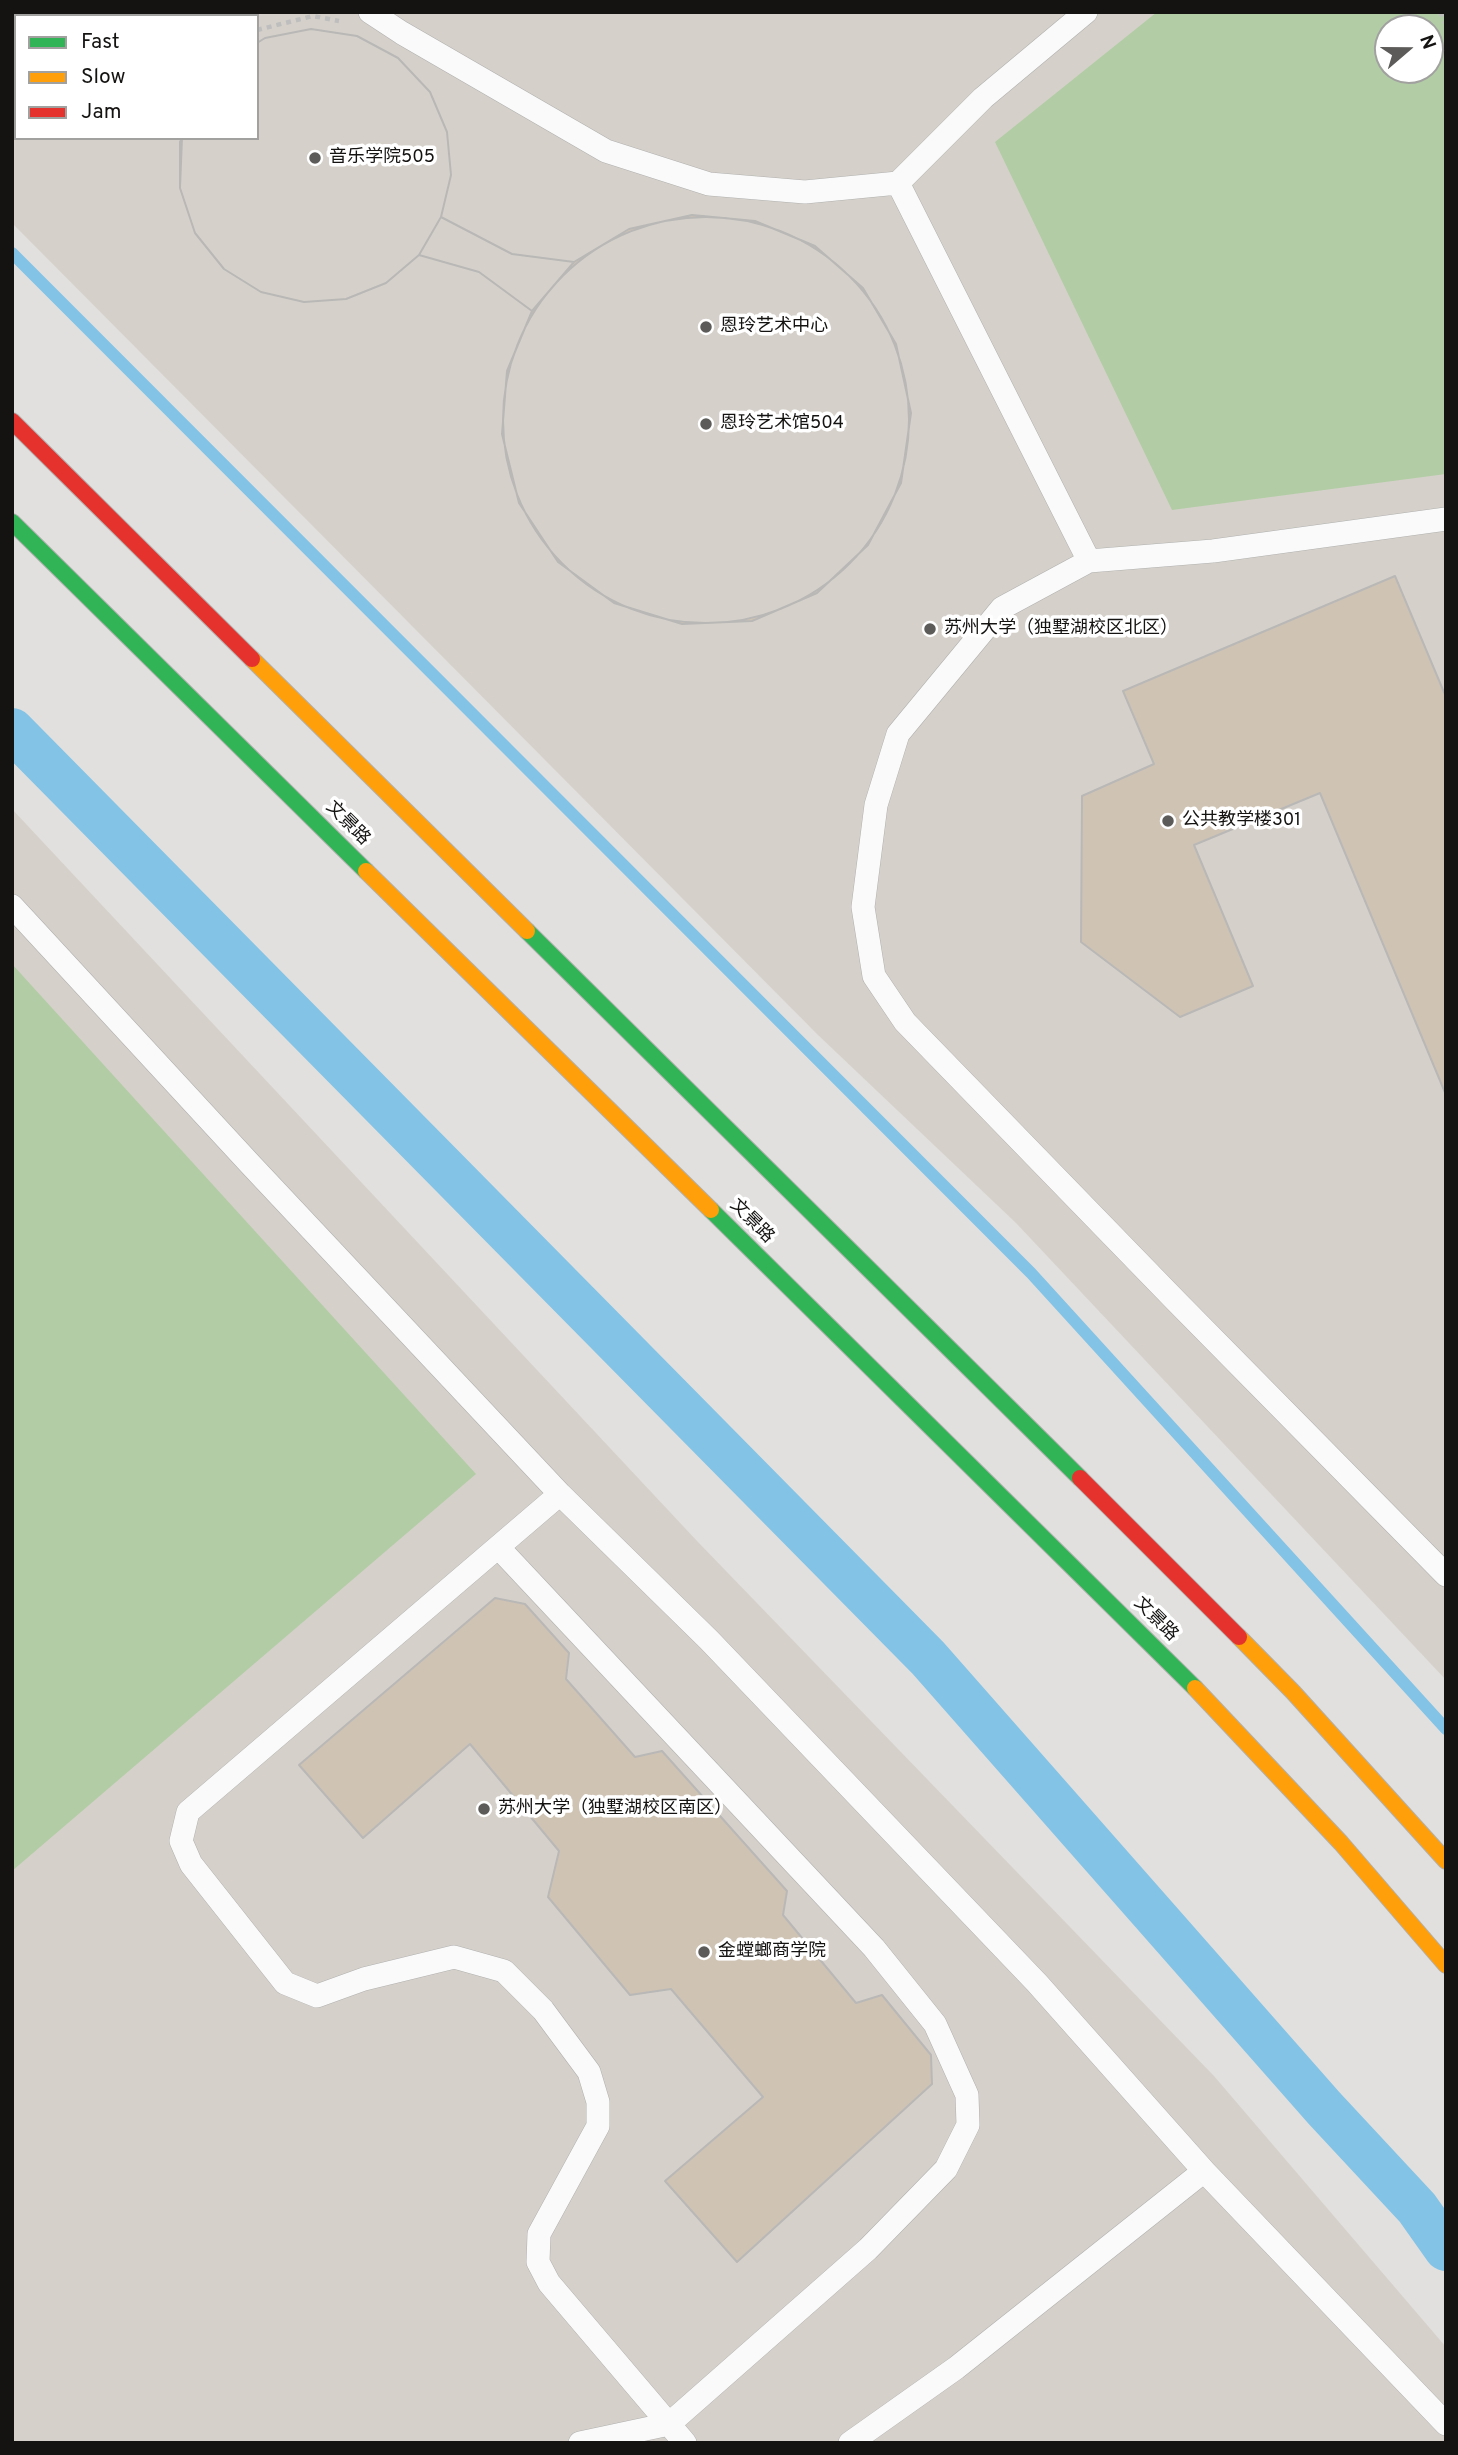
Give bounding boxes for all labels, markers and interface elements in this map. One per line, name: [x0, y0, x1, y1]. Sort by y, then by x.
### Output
legend: [14, 14, 259, 140]
north arrow: [1374, 14, 1444, 84]
text: Fast: [81, 29, 120, 56]
text: N: [1413, 32, 1440, 53]
text: Slow: [81, 64, 126, 91]
text: Jam: [81, 99, 122, 126]
place label: 音乐学院505: [329, 147, 435, 169]
marker: 音乐学院505: [307, 150, 323, 166]
place label: 恩玲艺术中心: [720, 316, 828, 338]
marker: 恩玲艺术中心: [698, 319, 714, 335]
place label: 恩玲艺术馆504: [720, 413, 844, 435]
marker: 恩玲艺术馆504: [698, 416, 714, 432]
place label: 苏州大学（独墅湖校区北区）: [944, 618, 1178, 640]
marker: 苏州大学（独墅湖校区北区）: [922, 621, 938, 637]
street label: 文景路: [320, 797, 374, 851]
place label: 公共教学楼301: [1182, 810, 1301, 832]
marker: 公共教学楼301: [1160, 813, 1176, 829]
street label: 文景路: [724, 1195, 778, 1249]
street label: 文景路: [1128, 1593, 1182, 1647]
place label: 苏州大学（独墅湖校区南区）: [498, 1798, 732, 1820]
marker: 苏州大学（独墅湖校区南区）: [476, 1801, 492, 1817]
place label: 金螳螂商学院: [718, 1941, 826, 1963]
marker: 金螳螂商学院: [696, 1944, 712, 1960]

